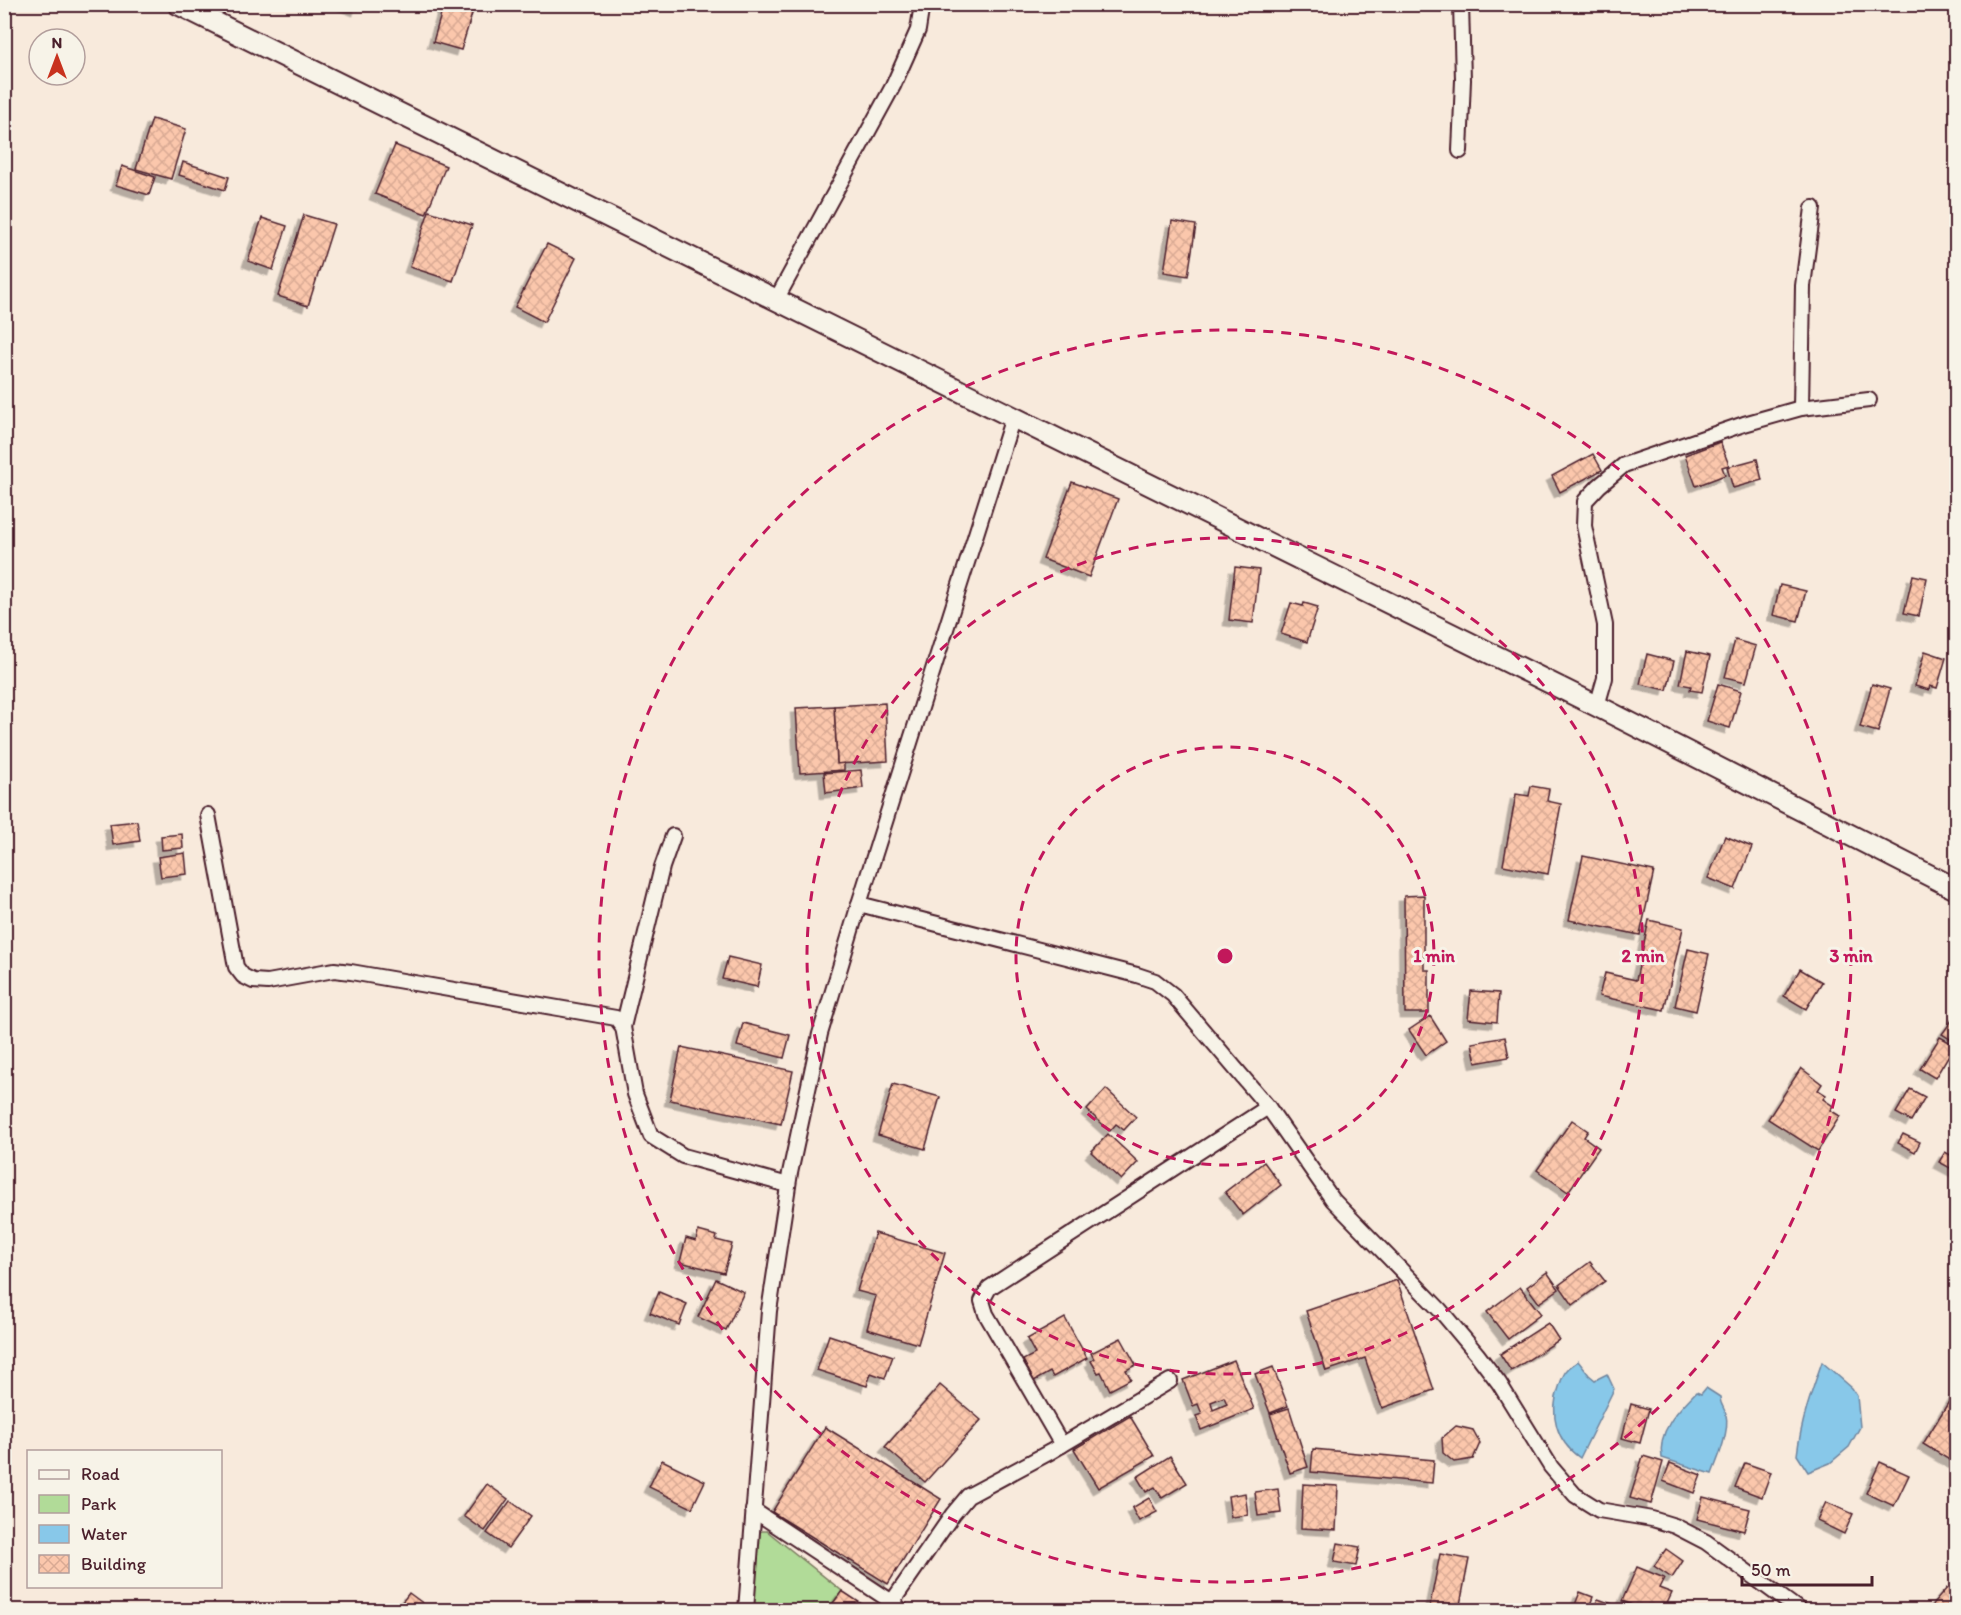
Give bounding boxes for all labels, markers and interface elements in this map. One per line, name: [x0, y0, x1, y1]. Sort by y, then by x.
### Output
north arrow: [27, 27, 87, 87]
text: N: [52, 33, 62, 52]
text: 1 min: [1413, 945, 1455, 967]
text: 2 min: [1622, 945, 1665, 967]
text: 3 min: [1829, 945, 1873, 967]
centre of rings: [1215, 946, 1235, 966]
legend: [27, 1450, 222, 1588]
text: Road: [81, 1463, 120, 1485]
text: Park: [81, 1493, 116, 1515]
text: Water: [81, 1523, 127, 1545]
scale bar: [1742, 1549, 1872, 1587]
text: Building: [81, 1553, 147, 1575]
text: 50 m: [1751, 1559, 1791, 1581]

